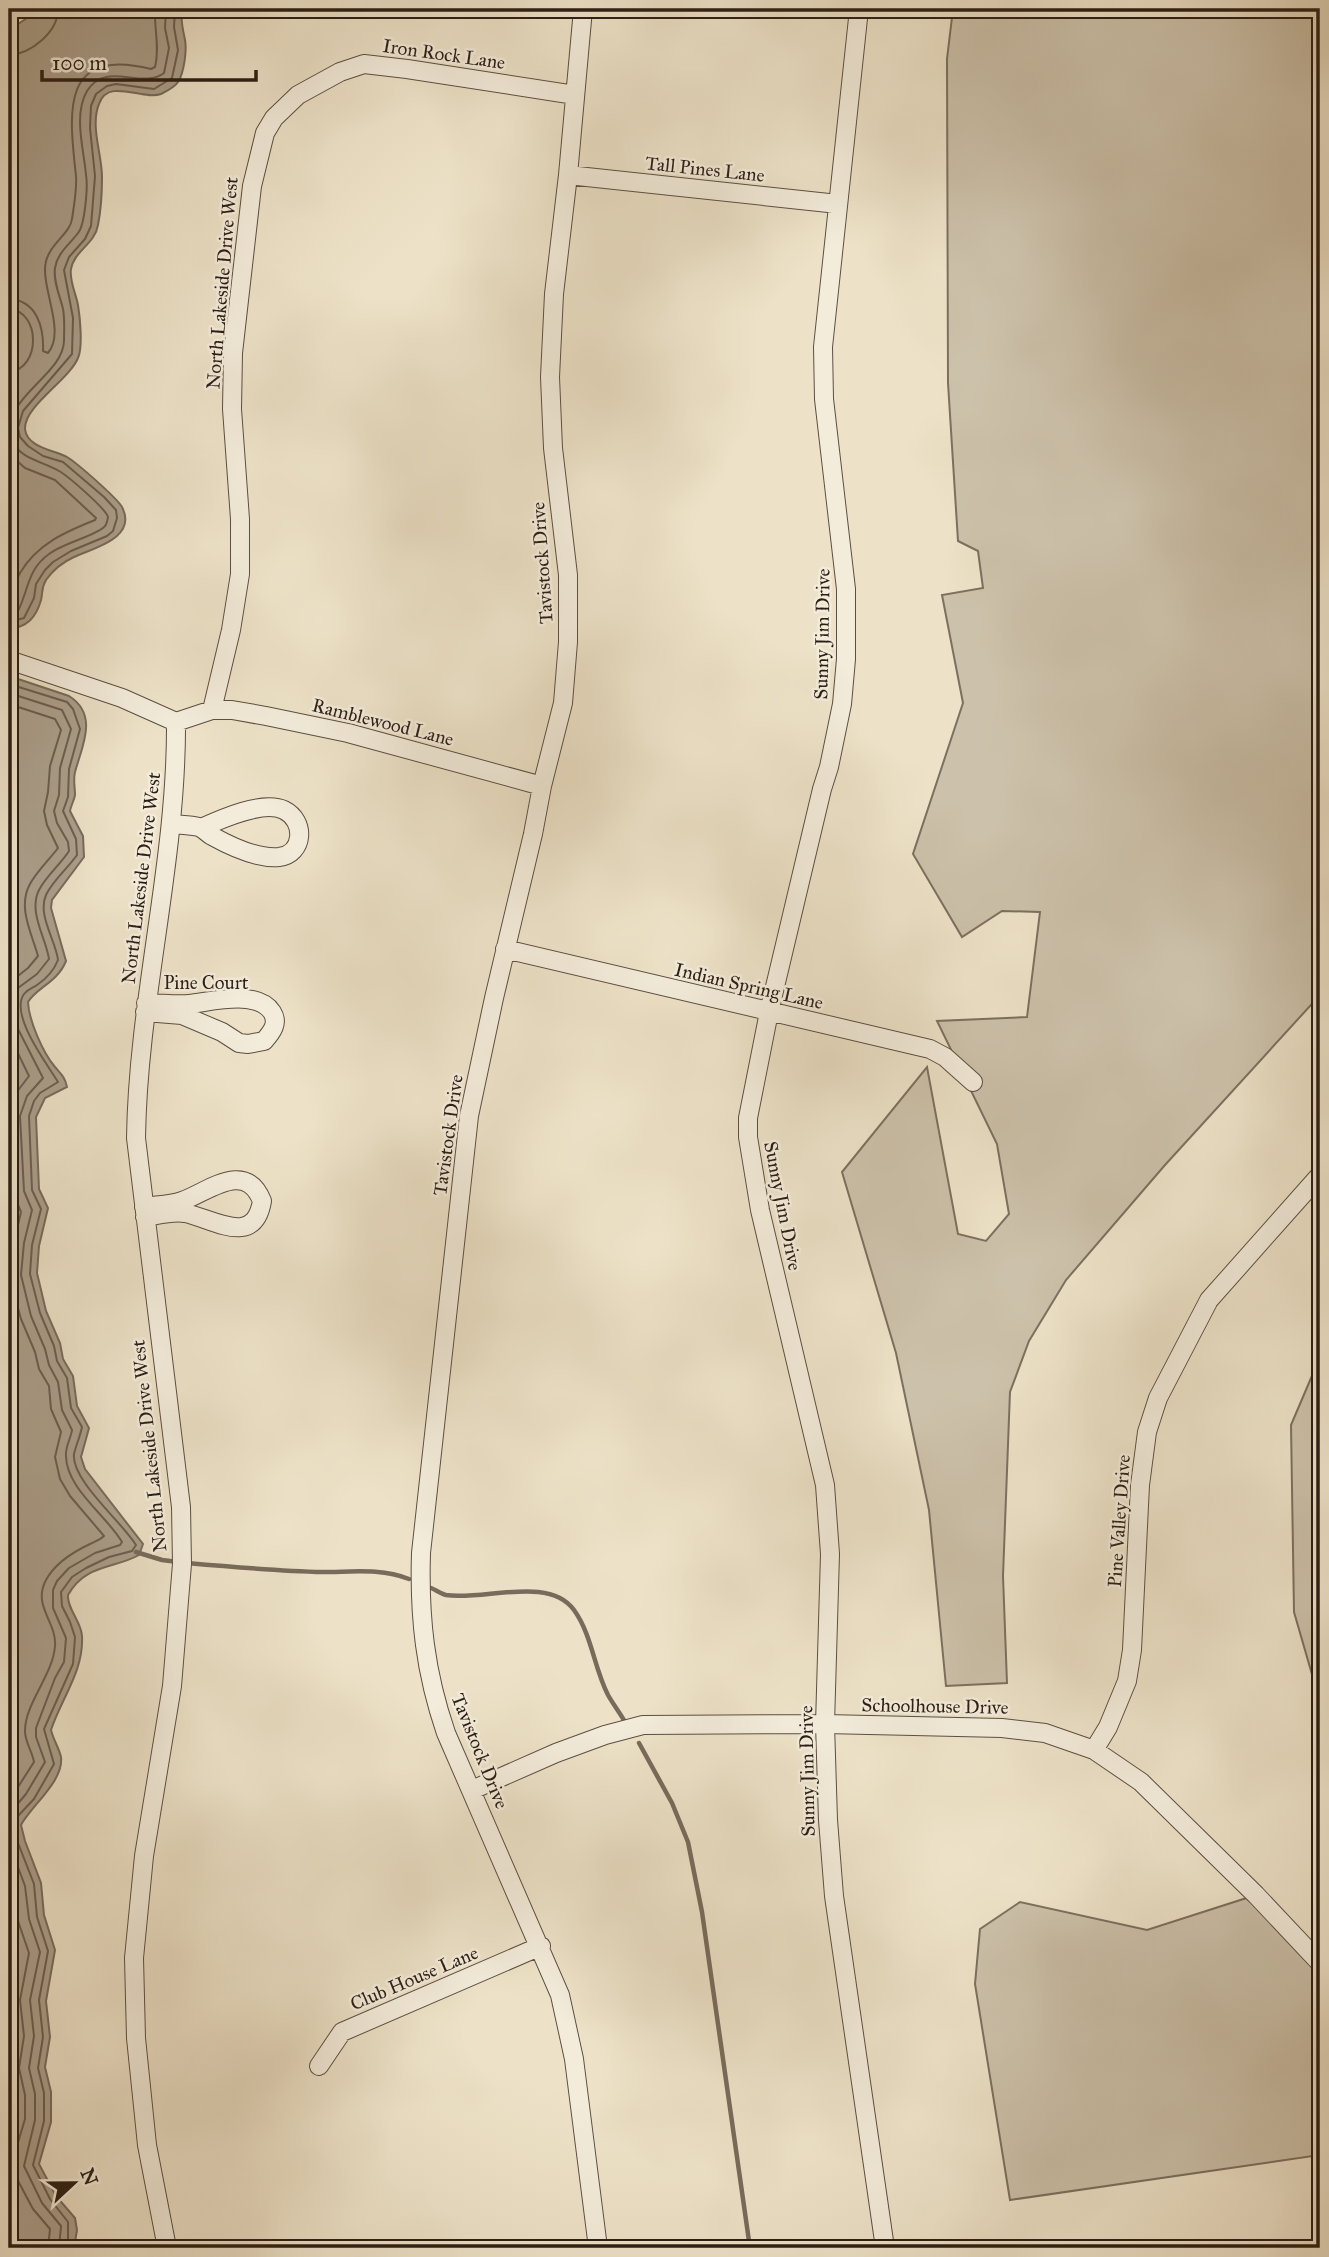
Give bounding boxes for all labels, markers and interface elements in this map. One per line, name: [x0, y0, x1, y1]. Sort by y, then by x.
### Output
street label: Iron Rock Lane: [381, 34, 507, 74]
scale bar: [42, 38, 256, 82]
text: 100 m: [52, 50, 107, 76]
street label: Tall Pines Lane: [644, 151, 766, 187]
street label: North Lakeside Drive West: [201, 176, 243, 390]
street label: Tavistock Drive: [526, 501, 558, 625]
street label: Sunny Jim Drive: [809, 568, 836, 700]
street label: Ramblewood Lane: [310, 693, 456, 751]
street label: North Lakeside Drive West: [117, 771, 165, 985]
street label: Indian Spring Lane: [672, 958, 826, 1015]
street label: Pine Court: [163, 971, 249, 994]
street label: Tavistock Drive: [428, 1073, 468, 1197]
street label: Sunny Jim Drive: [758, 1139, 807, 1273]
street label: North Lakeside Drive West: [126, 1339, 172, 1553]
street label: Pine Valley Drive: [1103, 1454, 1135, 1588]
street label: Tavistock Drive: [446, 1690, 514, 1812]
street label: Schoolhouse Drive: [861, 1693, 1009, 1719]
street label: Sunny Jim Drive: [794, 1705, 821, 1837]
street label: Club House Lane: [347, 1941, 481, 2015]
north arrow: [38, 2148, 108, 2218]
text: N: [76, 2165, 103, 2189]

